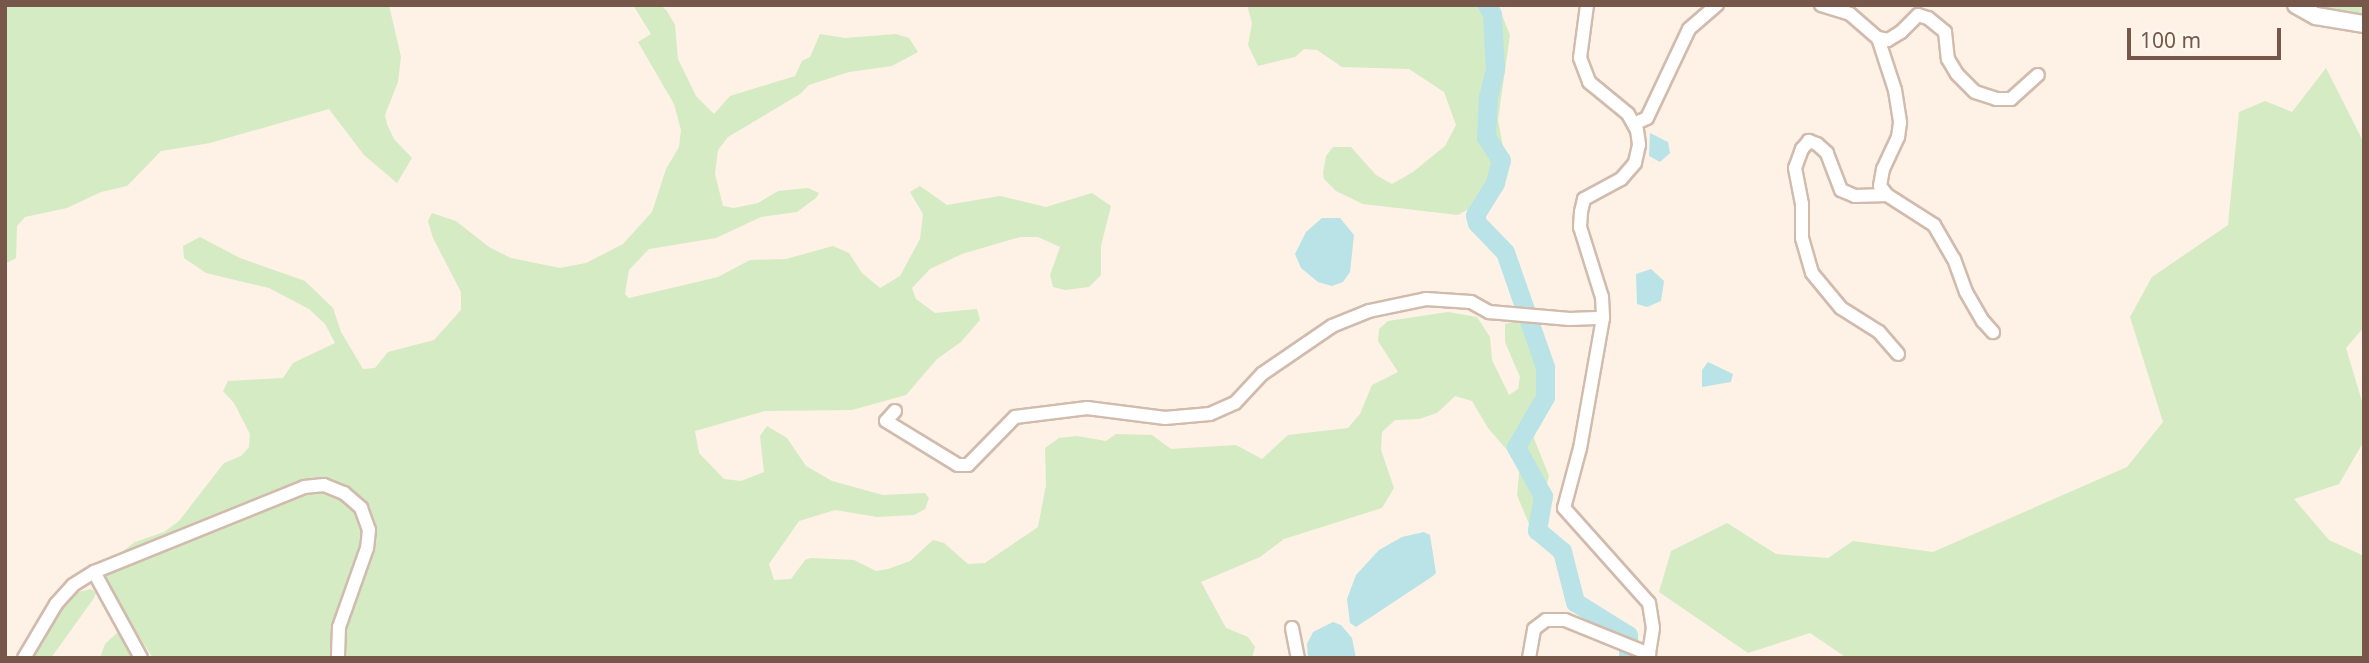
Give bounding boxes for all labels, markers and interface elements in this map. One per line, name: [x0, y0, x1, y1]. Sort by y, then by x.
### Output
scale bar: [2131, 14, 2285, 58]
text: 100 m: [2140, 26, 2201, 54]

